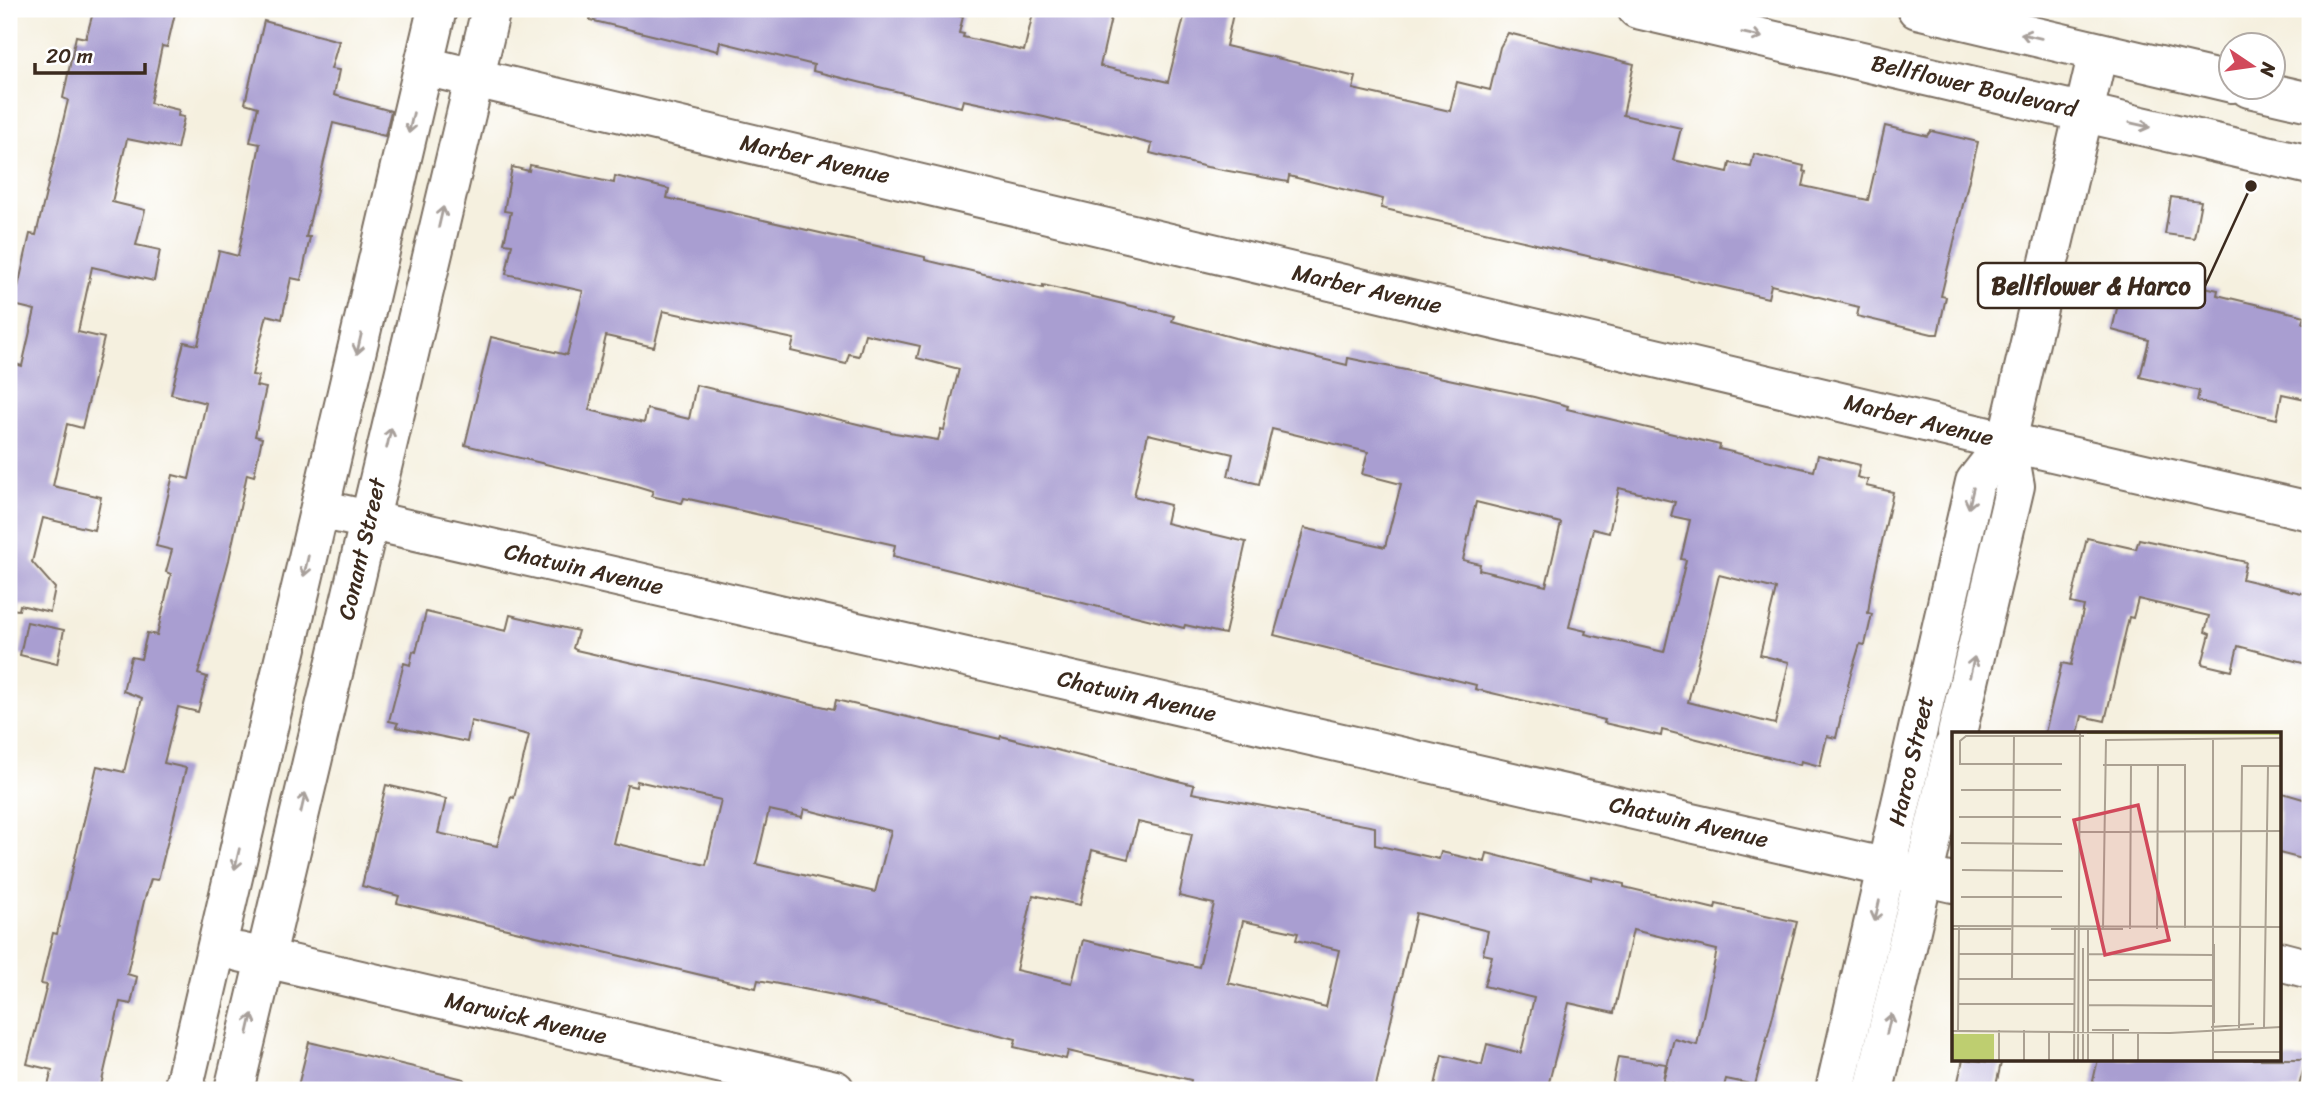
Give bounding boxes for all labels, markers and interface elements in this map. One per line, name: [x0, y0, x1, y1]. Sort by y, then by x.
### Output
one-way arrow: [1740, 29, 1763, 42]
one-way arrow: [2020, 29, 2043, 42]
scale bar: [35, 32, 145, 76]
north arrow: [2218, 32, 2288, 102]
text: 20 m: [46, 37, 93, 75]
street label: Bellflower Boulevard: [1867, 42, 2083, 130]
text: N: [2250, 59, 2286, 81]
one-way arrow: [403, 111, 417, 134]
one-way arrow: [2129, 119, 2151, 132]
street label: Marber Avenue: [736, 122, 894, 196]
one-way arrow: [435, 206, 449, 229]
street label: Marber Avenue: [1288, 252, 1446, 326]
callout: Bellflower & Harco: [1978, 263, 2205, 308]
text: Bellflower & Harco: [1991, 265, 2191, 307]
one-way arrow: [351, 332, 365, 355]
street label: Marber Avenue: [1840, 382, 1998, 458]
one-way arrow: [382, 427, 396, 450]
street label: Conant Street: [326, 472, 399, 624]
one-way arrow: [1964, 486, 1977, 509]
street label: Chatwin Avenue: [500, 531, 668, 607]
one-way arrow: [299, 554, 313, 577]
one-way arrow: [1966, 656, 1980, 679]
street label: Chatwin Avenue: [1053, 658, 1221, 734]
street label: Harco Street: [1876, 692, 1946, 830]
inset map: [1952, 732, 2280, 1060]
street label: Chatwin Avenue: [1605, 784, 1773, 860]
one-way arrow: [297, 792, 310, 814]
one-way arrow: [230, 847, 244, 870]
one-way arrow: [1870, 899, 1883, 922]
street label: Marwick Avenue: [441, 979, 611, 1057]
one-way arrow: [244, 1013, 257, 1036]
one-way arrow: [1883, 1013, 1897, 1036]

